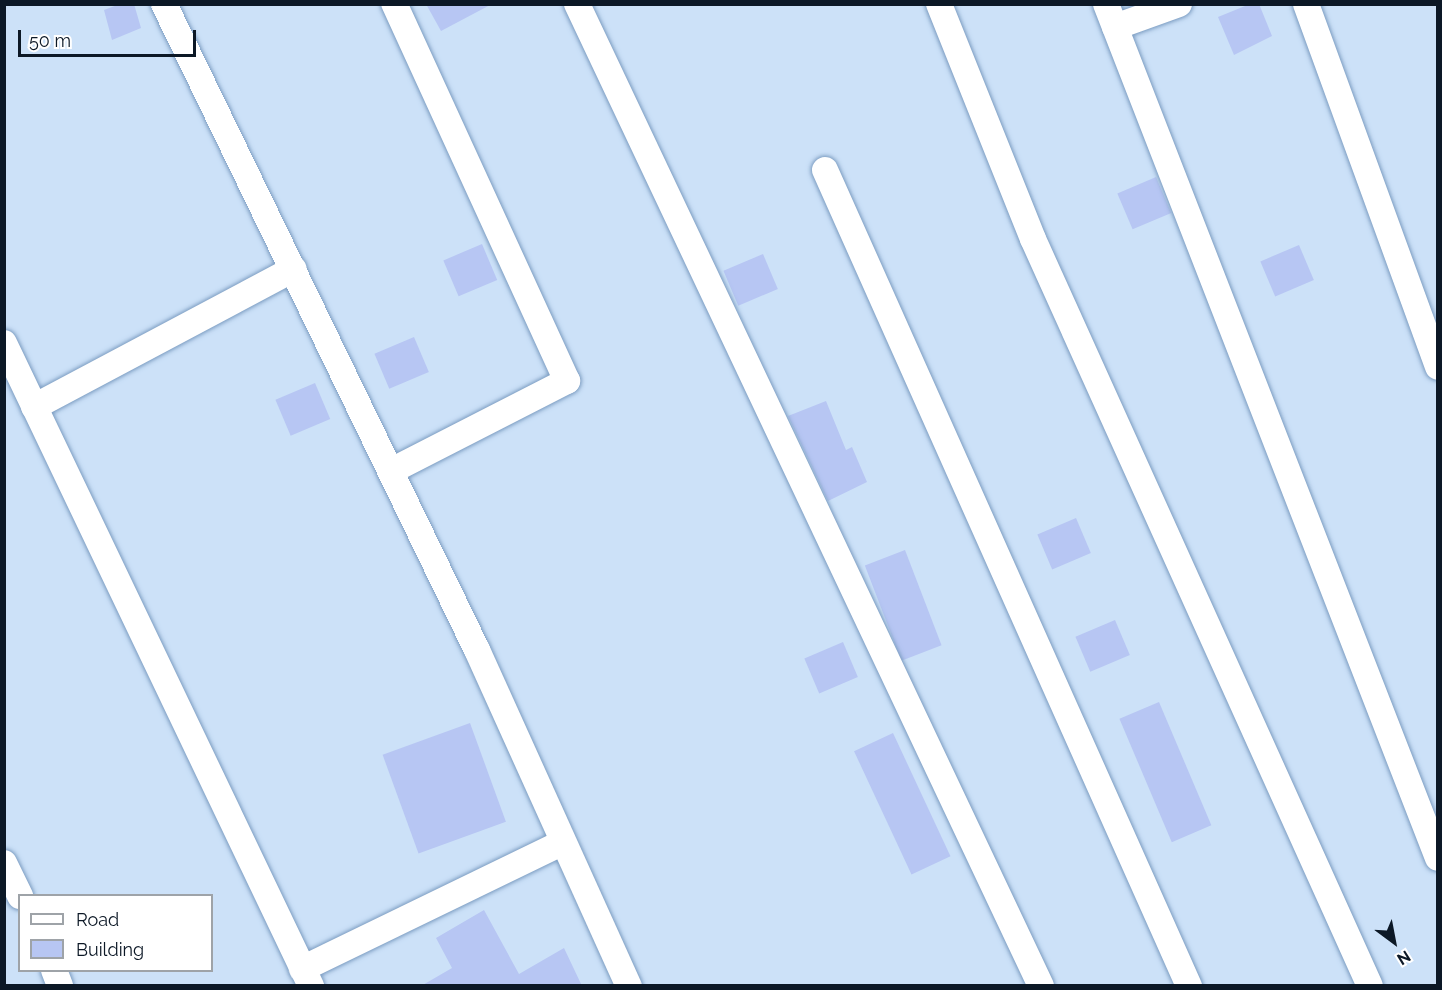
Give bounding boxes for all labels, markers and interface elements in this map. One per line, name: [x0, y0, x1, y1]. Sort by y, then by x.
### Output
scale bar: [21, 18, 200, 56]
text: 50 m: [29, 30, 71, 51]
legend: [18, 894, 213, 972]
text: Road: [76, 909, 119, 930]
north arrow: [1364, 912, 1424, 972]
text: Building: [76, 939, 144, 960]
text: N: [1394, 946, 1414, 969]

